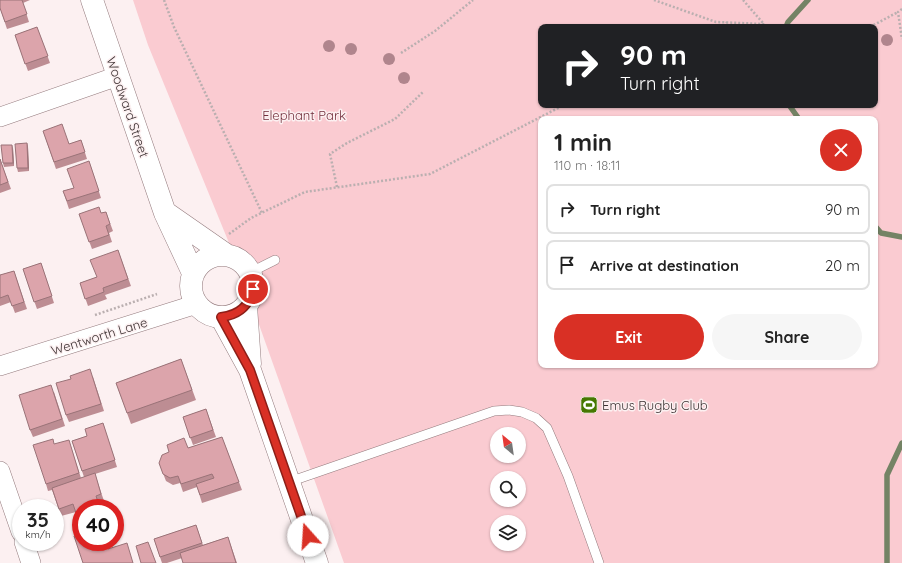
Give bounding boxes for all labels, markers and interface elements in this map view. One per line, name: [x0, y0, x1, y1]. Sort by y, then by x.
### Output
text: 90 m: [620, 37, 687, 72]
icon: right: [554, 40, 606, 92]
street label: Woodward Street: [103, 55, 153, 159]
text: Turn right: [620, 72, 700, 95]
park label: Elephant Park: [262, 107, 346, 123]
text: 1 min: [554, 127, 612, 157]
button: close: [820, 129, 862, 171]
text: 110 m · 18:11: [554, 157, 620, 173]
icon: right: [556, 198, 578, 220]
text: Turn right: [590, 200, 661, 219]
text: 90 m: [825, 200, 860, 219]
icon: arrive: [556, 254, 578, 276]
text: Arrive at destination: [590, 256, 739, 275]
text: 20 m: [825, 256, 860, 275]
pin: [236, 272, 270, 306]
icon: arrive: [242, 278, 264, 300]
street label: Wentworth Lane: [49, 314, 149, 358]
button: Exit: [554, 314, 704, 360]
button: Share: [712, 314, 862, 360]
sports icon: Emus Rugby Club: [579, 395, 599, 415]
place label: Emus Rugby Club: [602, 397, 708, 413]
north arrow: [490, 427, 526, 463]
map controls: [490, 427, 526, 551]
button: search: [490, 471, 526, 507]
speed limit sign: 40: [72, 499, 124, 551]
text: 35: [27, 507, 49, 532]
position arrow: [287, 515, 329, 557]
button: layers: [490, 515, 526, 551]
text: km/h: [25, 528, 51, 541]

